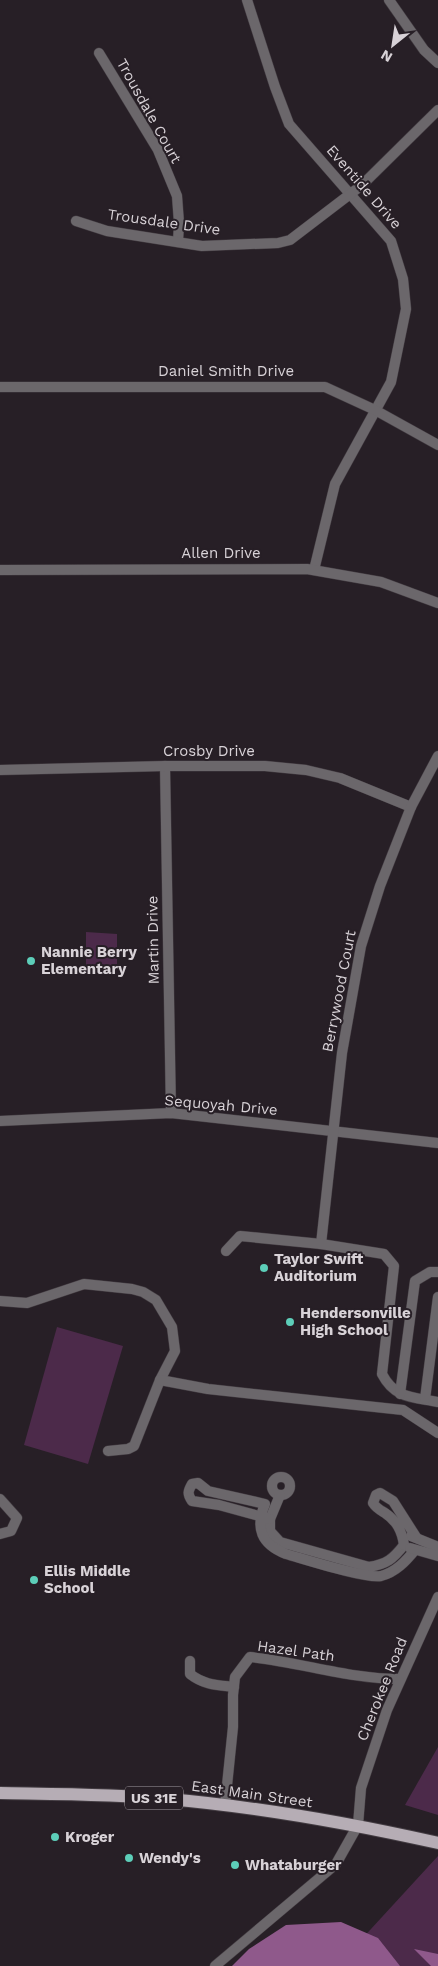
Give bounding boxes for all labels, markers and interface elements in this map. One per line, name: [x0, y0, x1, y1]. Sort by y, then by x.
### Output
north arrow: [368, 20, 418, 70]
text: N: [378, 47, 395, 66]
street label: Trousdale Court: [113, 56, 186, 167]
street label: Eventide Drive: [323, 141, 405, 233]
street label: Trousdale Drive: [106, 205, 222, 239]
street label: Daniel Smith Drive: [158, 362, 294, 380]
street label: Allen Drive: [181, 544, 261, 562]
street label: Crosby Drive: [163, 742, 255, 760]
street label: Martin Drive: [143, 895, 163, 985]
street label: Berrywood Court: [318, 928, 360, 1053]
place label: Nannie Berry Elementary: [41, 943, 138, 978]
marker: Nannie Berry Elementary: [25, 955, 37, 967]
street label: Sequoyah Drive: [164, 1091, 278, 1119]
place label: Taylor Swift Auditorium: [274, 1250, 364, 1285]
marker: Taylor Swift Auditorium: [258, 1262, 270, 1274]
place label: Hendersonville High School: [300, 1304, 411, 1339]
marker: Hendersonville High School: [284, 1316, 296, 1328]
place label: Ellis Middle School: [44, 1562, 131, 1597]
marker: Ellis Middle School: [28, 1574, 40, 1586]
street label: Cherokee Road: [353, 1634, 411, 1744]
street label: Hazel Path: [256, 1637, 336, 1665]
street label: East Main Street: [190, 1777, 314, 1812]
road number: US 31E: [125, 1786, 183, 1810]
place label: Kroger: [65, 1828, 115, 1846]
marker: Kroger: [49, 1831, 61, 1843]
place label: Wendy's: [139, 1849, 201, 1867]
marker: Wendy's: [123, 1852, 135, 1864]
place label: Whataburger: [245, 1856, 342, 1874]
marker: Whataburger: [229, 1859, 241, 1871]

